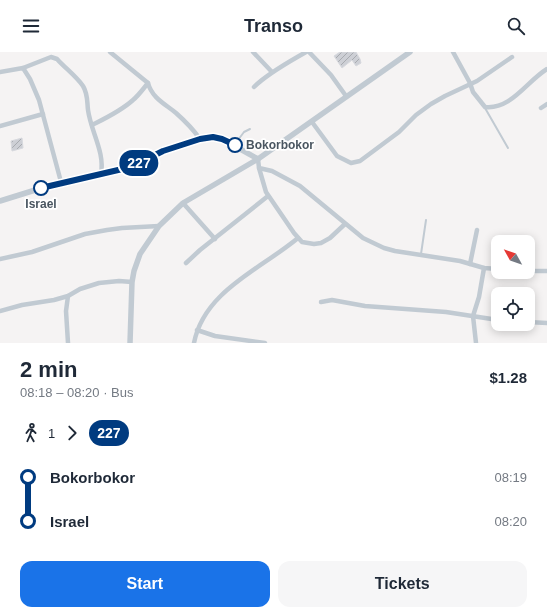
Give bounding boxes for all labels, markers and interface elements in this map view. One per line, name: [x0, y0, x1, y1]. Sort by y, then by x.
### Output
icon: menu: [20, 15, 42, 37]
icon: search: [505, 15, 527, 37]
text: Transo: [244, 16, 303, 36]
marker: Bokorbokor: [227, 137, 243, 153]
place label: Bokorbokor: [246, 138, 314, 152]
line badge: 227: [116, 150, 162, 176]
text: 227: [127, 155, 151, 171]
marker: Israel: [33, 180, 49, 196]
place label: Israel: [25, 197, 57, 211]
north arrow: [491, 235, 535, 279]
map controls: [491, 235, 535, 331]
button: locate: [491, 287, 535, 331]
text: 2 min: [20, 357, 77, 382]
text: $1.28: [489, 369, 527, 386]
text: 08:18 – 08:20 · Bus: [20, 385, 133, 400]
icon: walk: [20, 422, 42, 444]
icon: forward: [61, 422, 83, 444]
text: 227: [97, 425, 121, 441]
text: 1: [48, 426, 55, 441]
text: Bokorbokor: [50, 469, 135, 486]
text: 08:19: [494, 470, 527, 485]
text: Israel: [50, 513, 89, 530]
text: 08:20: [494, 514, 527, 529]
button: Start: [20, 561, 270, 607]
button: Tickets: [278, 561, 527, 607]

